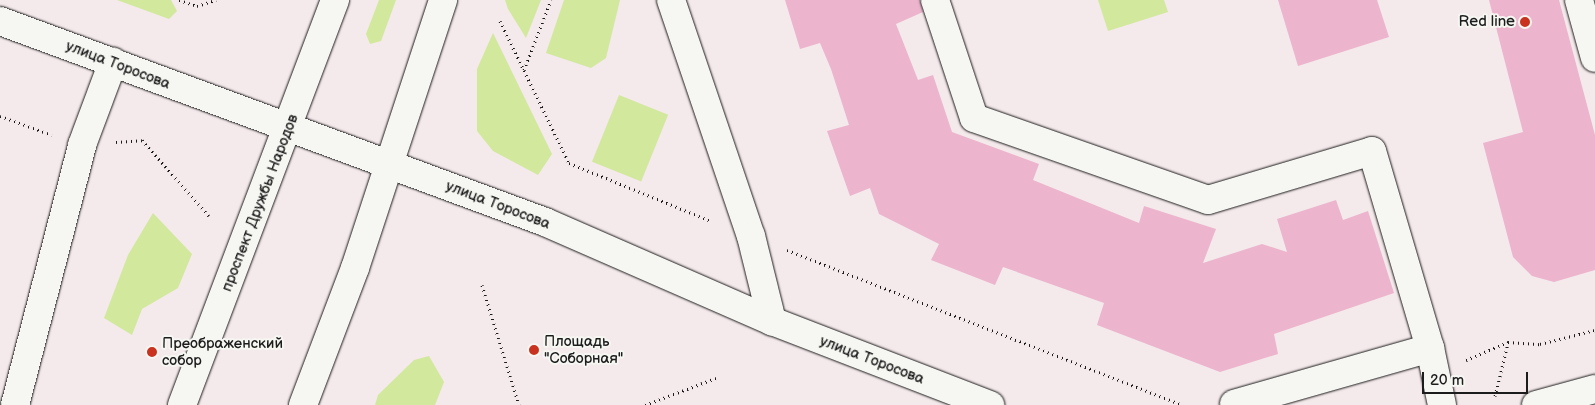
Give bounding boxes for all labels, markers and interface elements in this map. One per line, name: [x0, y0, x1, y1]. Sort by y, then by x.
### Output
place label: Red line: [1459, 13, 1515, 31]
marker: Red line: [1519, 16, 1531, 28]
street label: улица Торосова: [63, 37, 173, 93]
street label: проспект Дружбы Народов: [218, 112, 302, 294]
street label: улица Торосова: [443, 177, 553, 233]
place label: Площадь "Соборная": [544, 332, 623, 367]
street label: улица Торосова: [817, 332, 927, 388]
place label: Преображенский собор: [162, 334, 283, 369]
marker: Площадь "Соборная": [528, 344, 540, 356]
marker: Преображенский собор: [146, 346, 158, 358]
scale bar: [1425, 362, 1531, 394]
text: 20 m: [1430, 371, 1464, 390]

